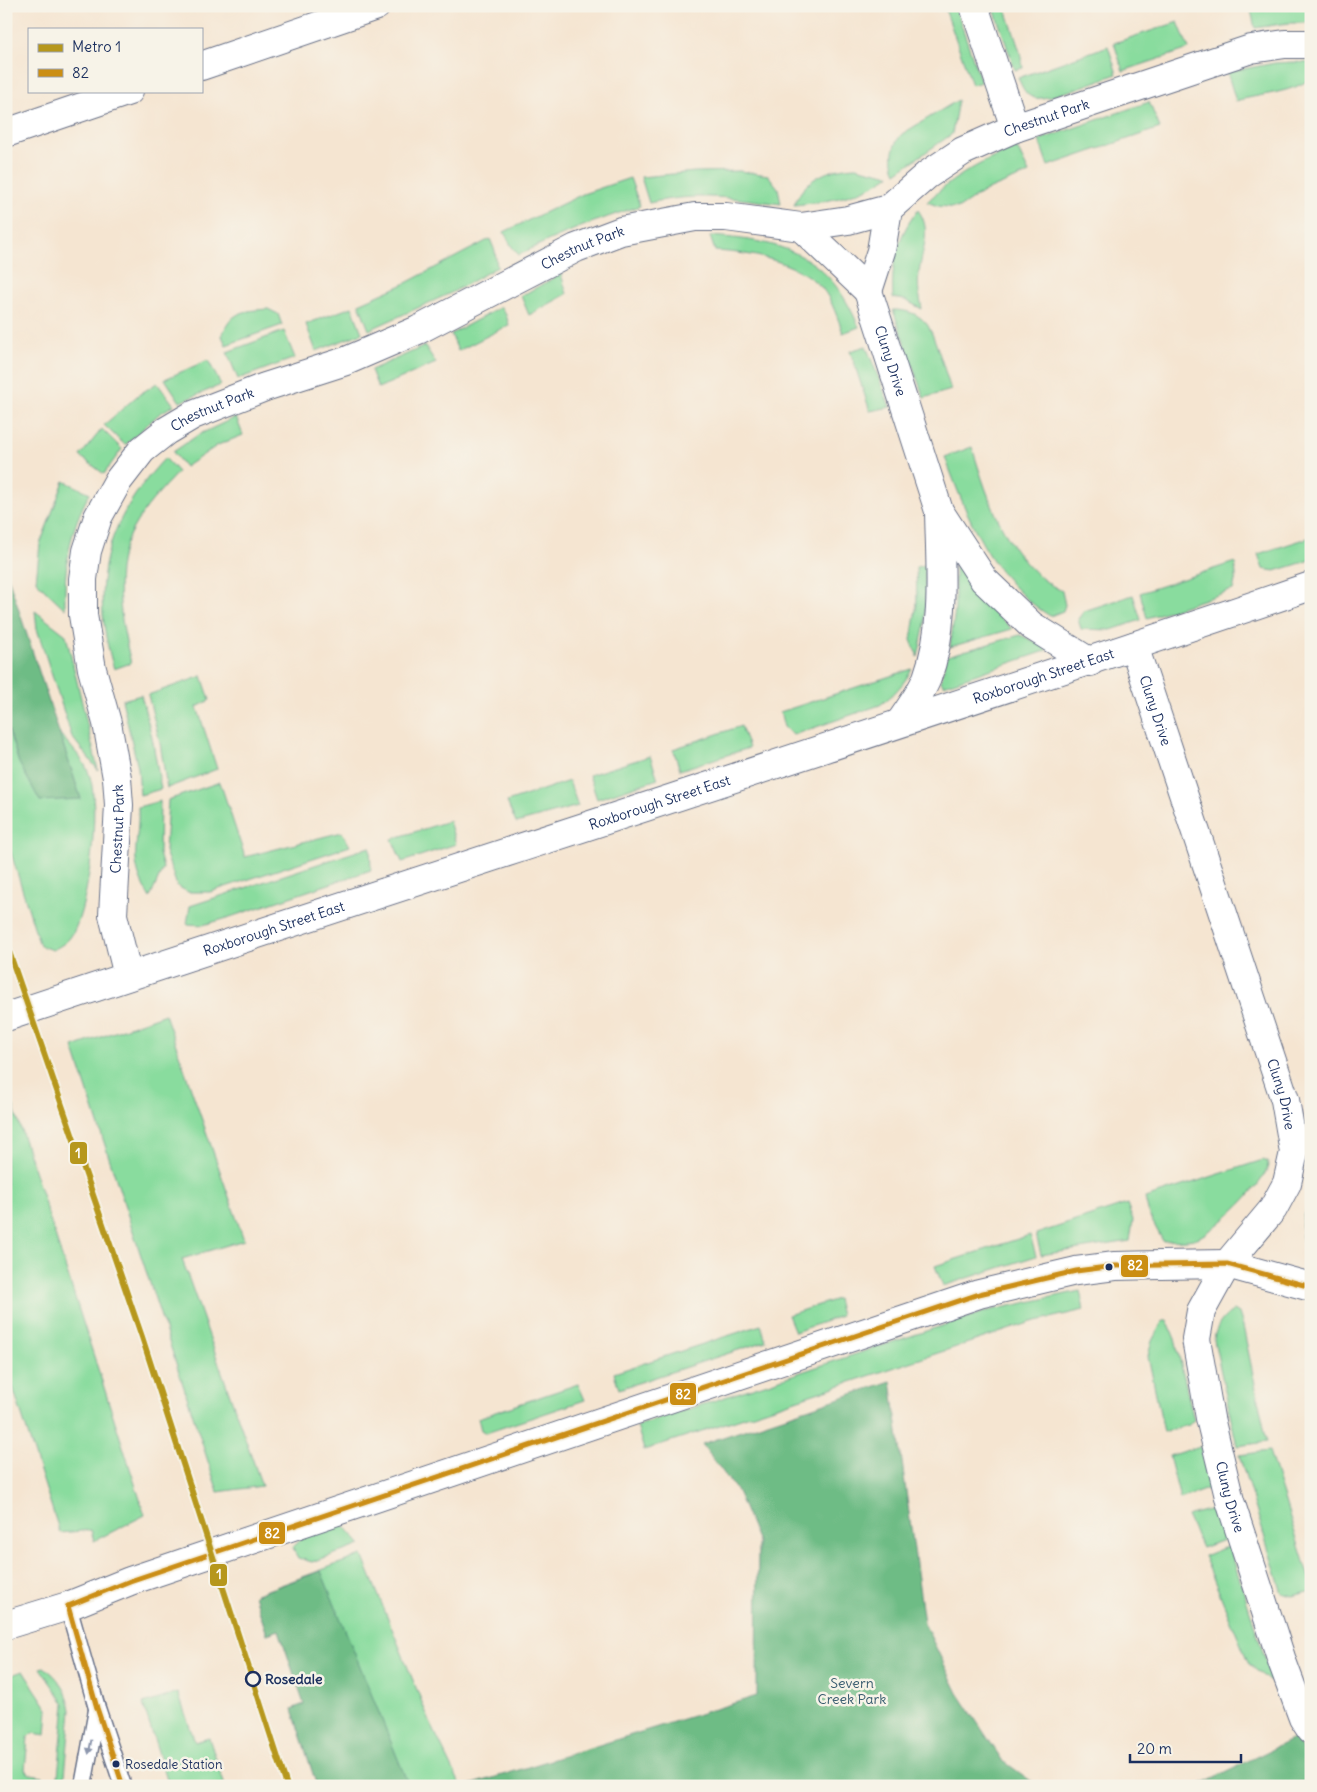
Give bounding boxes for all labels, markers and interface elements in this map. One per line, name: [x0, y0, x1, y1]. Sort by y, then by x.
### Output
legend: [28, 28, 202, 92]
text: Metro 1: [72, 37, 121, 56]
text: 82: [72, 63, 89, 82]
street label: Chestnut Park: [1001, 95, 1092, 141]
street label: Chestnut Park: [538, 222, 627, 274]
street label: Cluny Drive: [871, 323, 910, 398]
street label: Chestnut Park: [167, 383, 256, 435]
street label: Roxborough Street East: [971, 644, 1117, 708]
street label: Cluny Drive: [1135, 673, 1176, 748]
street label: Roxborough Street East: [587, 771, 733, 834]
street label: Chestnut Park: [106, 784, 128, 874]
street label: Roxborough Street East: [201, 897, 347, 960]
street label: Cluny Drive: [1263, 1056, 1299, 1131]
line badge: 1: [69, 1141, 88, 1165]
text: 1: [75, 1144, 81, 1162]
line badge: 82: [1120, 1254, 1149, 1278]
text: 82: [1127, 1256, 1143, 1274]
unlabelled marker: [1104, 1262, 1114, 1272]
line badge: 82: [669, 1382, 697, 1406]
text: 82: [675, 1385, 691, 1403]
street label: Cluny Drive: [1212, 1460, 1249, 1535]
line badge: 82: [258, 1521, 286, 1545]
text: 82: [264, 1524, 280, 1542]
line badge: 1: [209, 1563, 228, 1587]
text: 1: [216, 1565, 222, 1583]
place label: Rosedale: [265, 1670, 323, 1688]
marker: Rosedale: [245, 1671, 261, 1687]
park label: Severn Creek Park: [818, 1674, 886, 1708]
scale bar: [1130, 1732, 1241, 1764]
one-way arrow: [86, 1739, 94, 1754]
text: 20 m: [1137, 1739, 1172, 1758]
place label: Rosedale Station: [125, 1756, 223, 1773]
marker: Rosedale Station: [111, 1759, 121, 1769]

